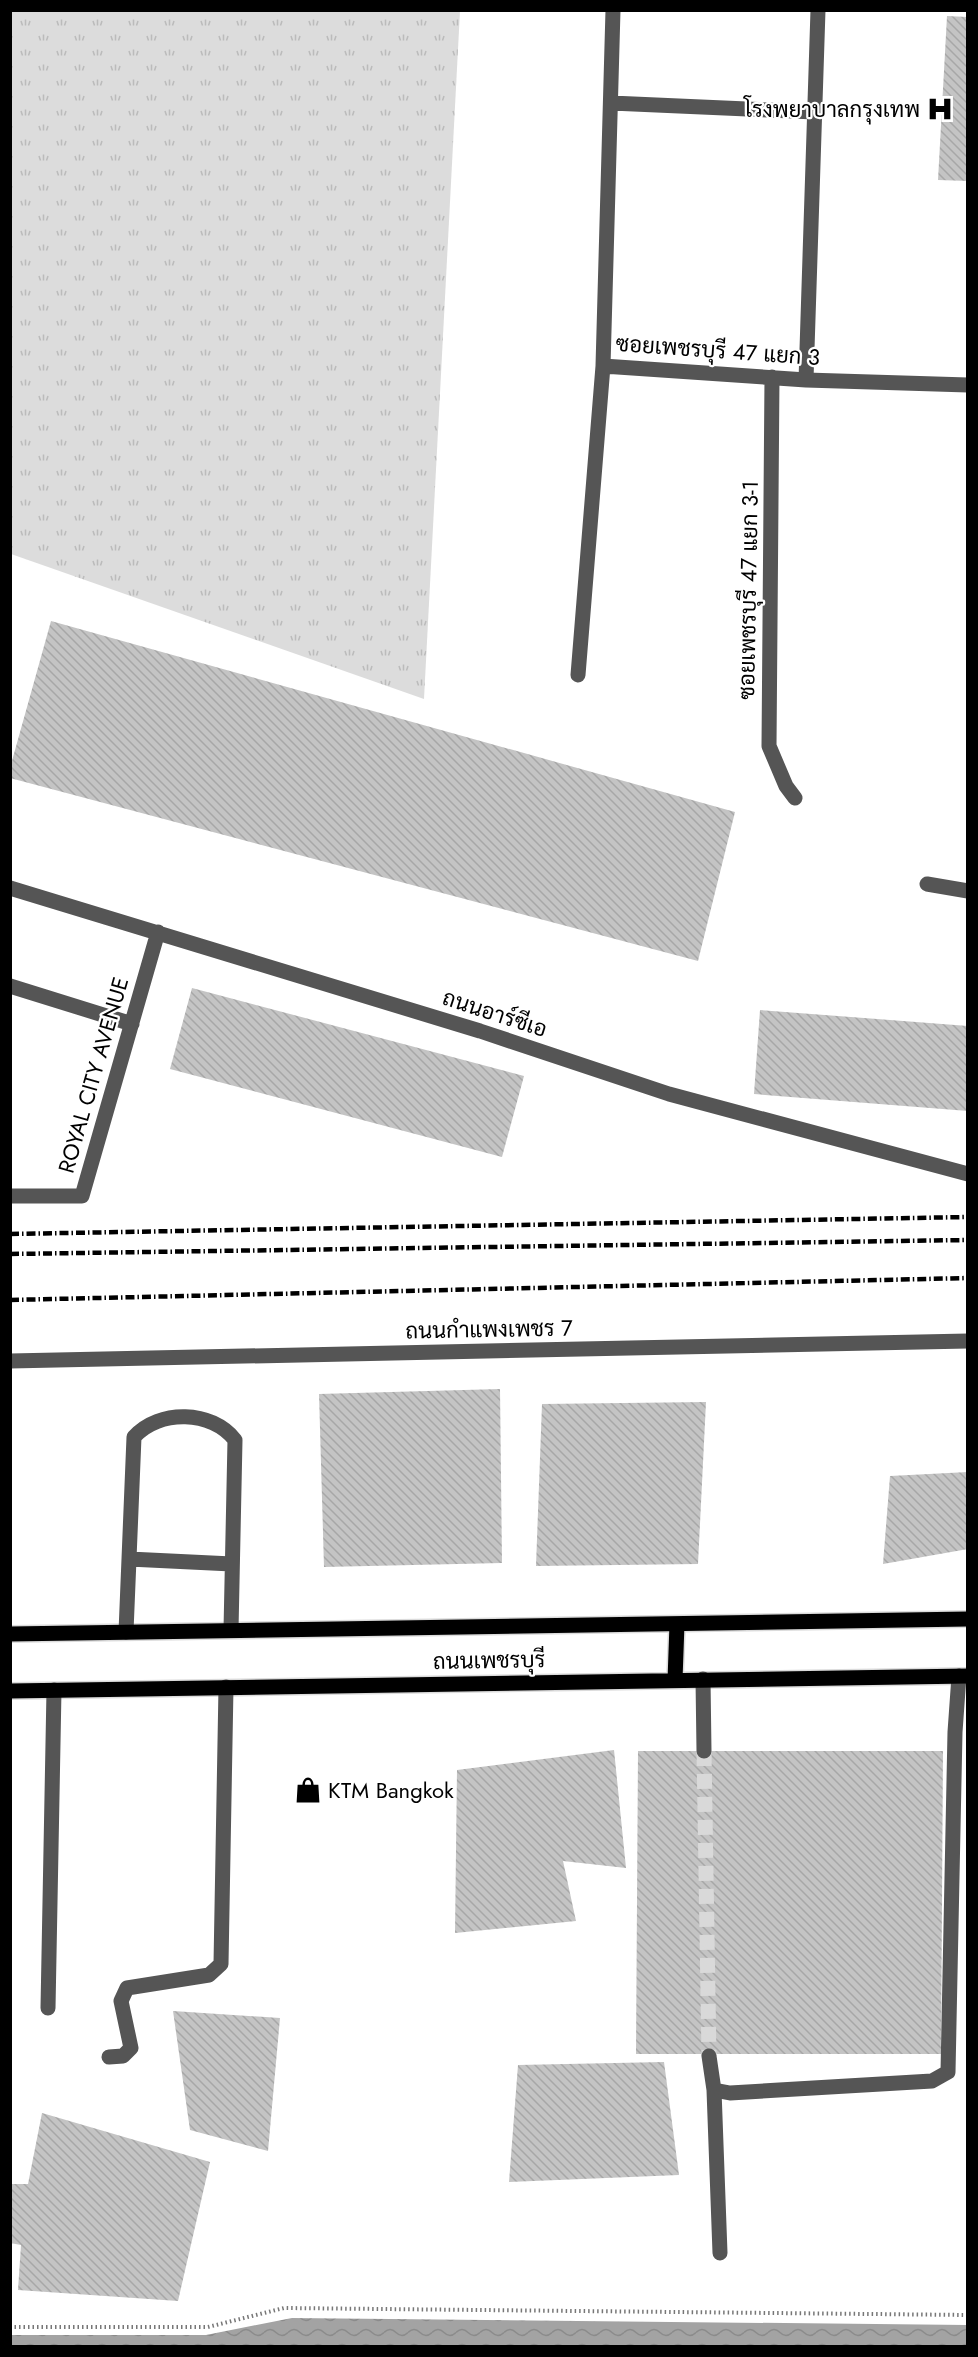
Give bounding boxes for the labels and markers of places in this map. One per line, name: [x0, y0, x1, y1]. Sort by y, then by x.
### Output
place label: โรงพยาบาลกรุงเทพ: [743, 93, 920, 125]
hospital icon: โรงพยาบาลกรุงเทพ: [925, 94, 955, 124]
place label: KTM Bangkok: [328, 1774, 454, 1806]
shop icon: KTM Bangkok: [293, 1775, 323, 1805]

